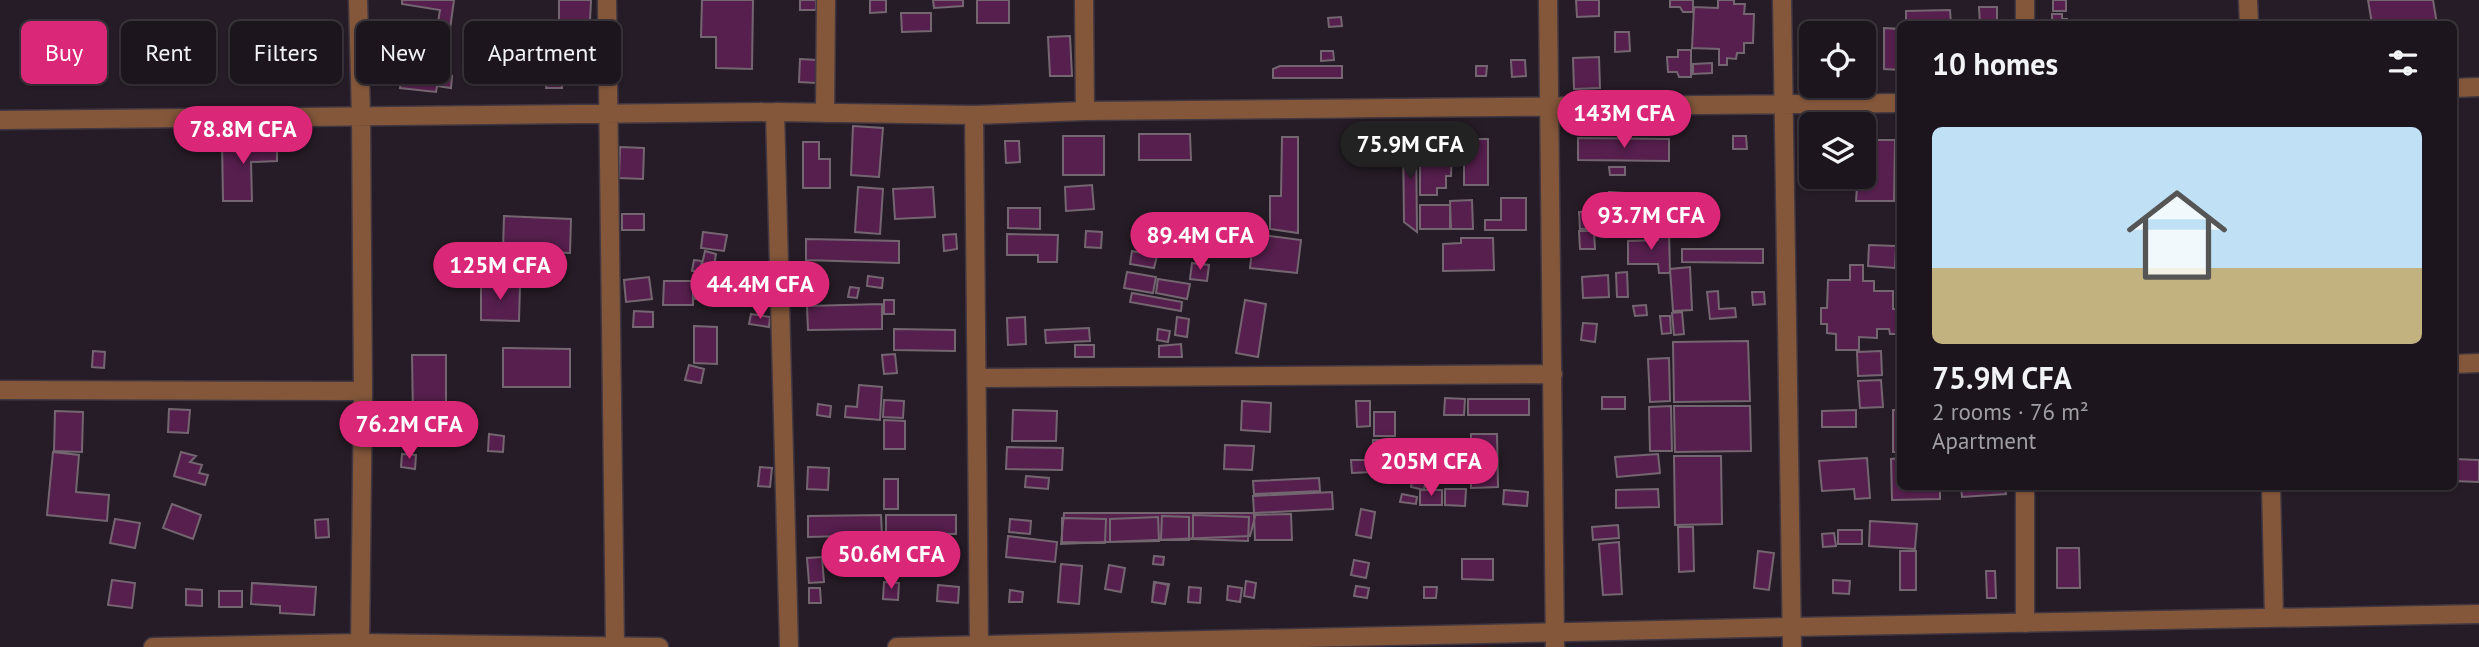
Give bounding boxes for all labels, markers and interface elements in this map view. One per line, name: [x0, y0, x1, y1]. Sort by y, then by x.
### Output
chip: Buy: [21, 21, 107, 84]
chip: Rent: [121, 21, 216, 84]
chip: Filters: [230, 21, 342, 84]
chip: New: [356, 21, 450, 84]
chip: Apartment: [464, 21, 621, 84]
map controls: [1799, 21, 1876, 189]
button: locate: [1799, 21, 1876, 98]
text: 10 homes: [1932, 44, 2058, 83]
icon: filters: [2384, 44, 2422, 82]
pin: 143M CFA: [1552, 90, 1696, 150]
text: 143M CFA: [1573, 98, 1675, 127]
pin: 78.8M CFA: [163, 106, 323, 166]
button: layers: [1799, 112, 1876, 189]
text: 78.8M CFA: [189, 114, 297, 143]
pin: 75.9M CFA: [1330, 122, 1490, 181]
text: 75.9M CFA: [1356, 129, 1464, 158]
icon: home: [2114, 172, 2240, 298]
pin: 93.7M CFA: [1571, 192, 1731, 252]
text: 93.7M CFA: [1597, 200, 1705, 229]
pin: 89.4M CFA: [1120, 212, 1280, 272]
text: 89.4M CFA: [1146, 220, 1254, 249]
pin: 125M CFA: [428, 243, 572, 302]
text: 125M CFA: [449, 250, 551, 279]
pin: 44.4M CFA: [680, 262, 840, 321]
text: 44.4M CFA: [706, 269, 814, 298]
text: 75.9M CFA: [1932, 358, 2072, 397]
text: 2 rooms · 76 m²: [1932, 397, 2089, 426]
pin: 76.2M CFA: [329, 402, 489, 461]
text: 76.2M CFA: [355, 409, 463, 438]
text: Apartment: [1932, 426, 2036, 455]
pin: 205M CFA: [1359, 438, 1503, 498]
text: 205M CFA: [1380, 446, 1482, 475]
pin: 50.6M CFA: [811, 532, 971, 591]
text: 50.6M CFA: [837, 539, 945, 568]

